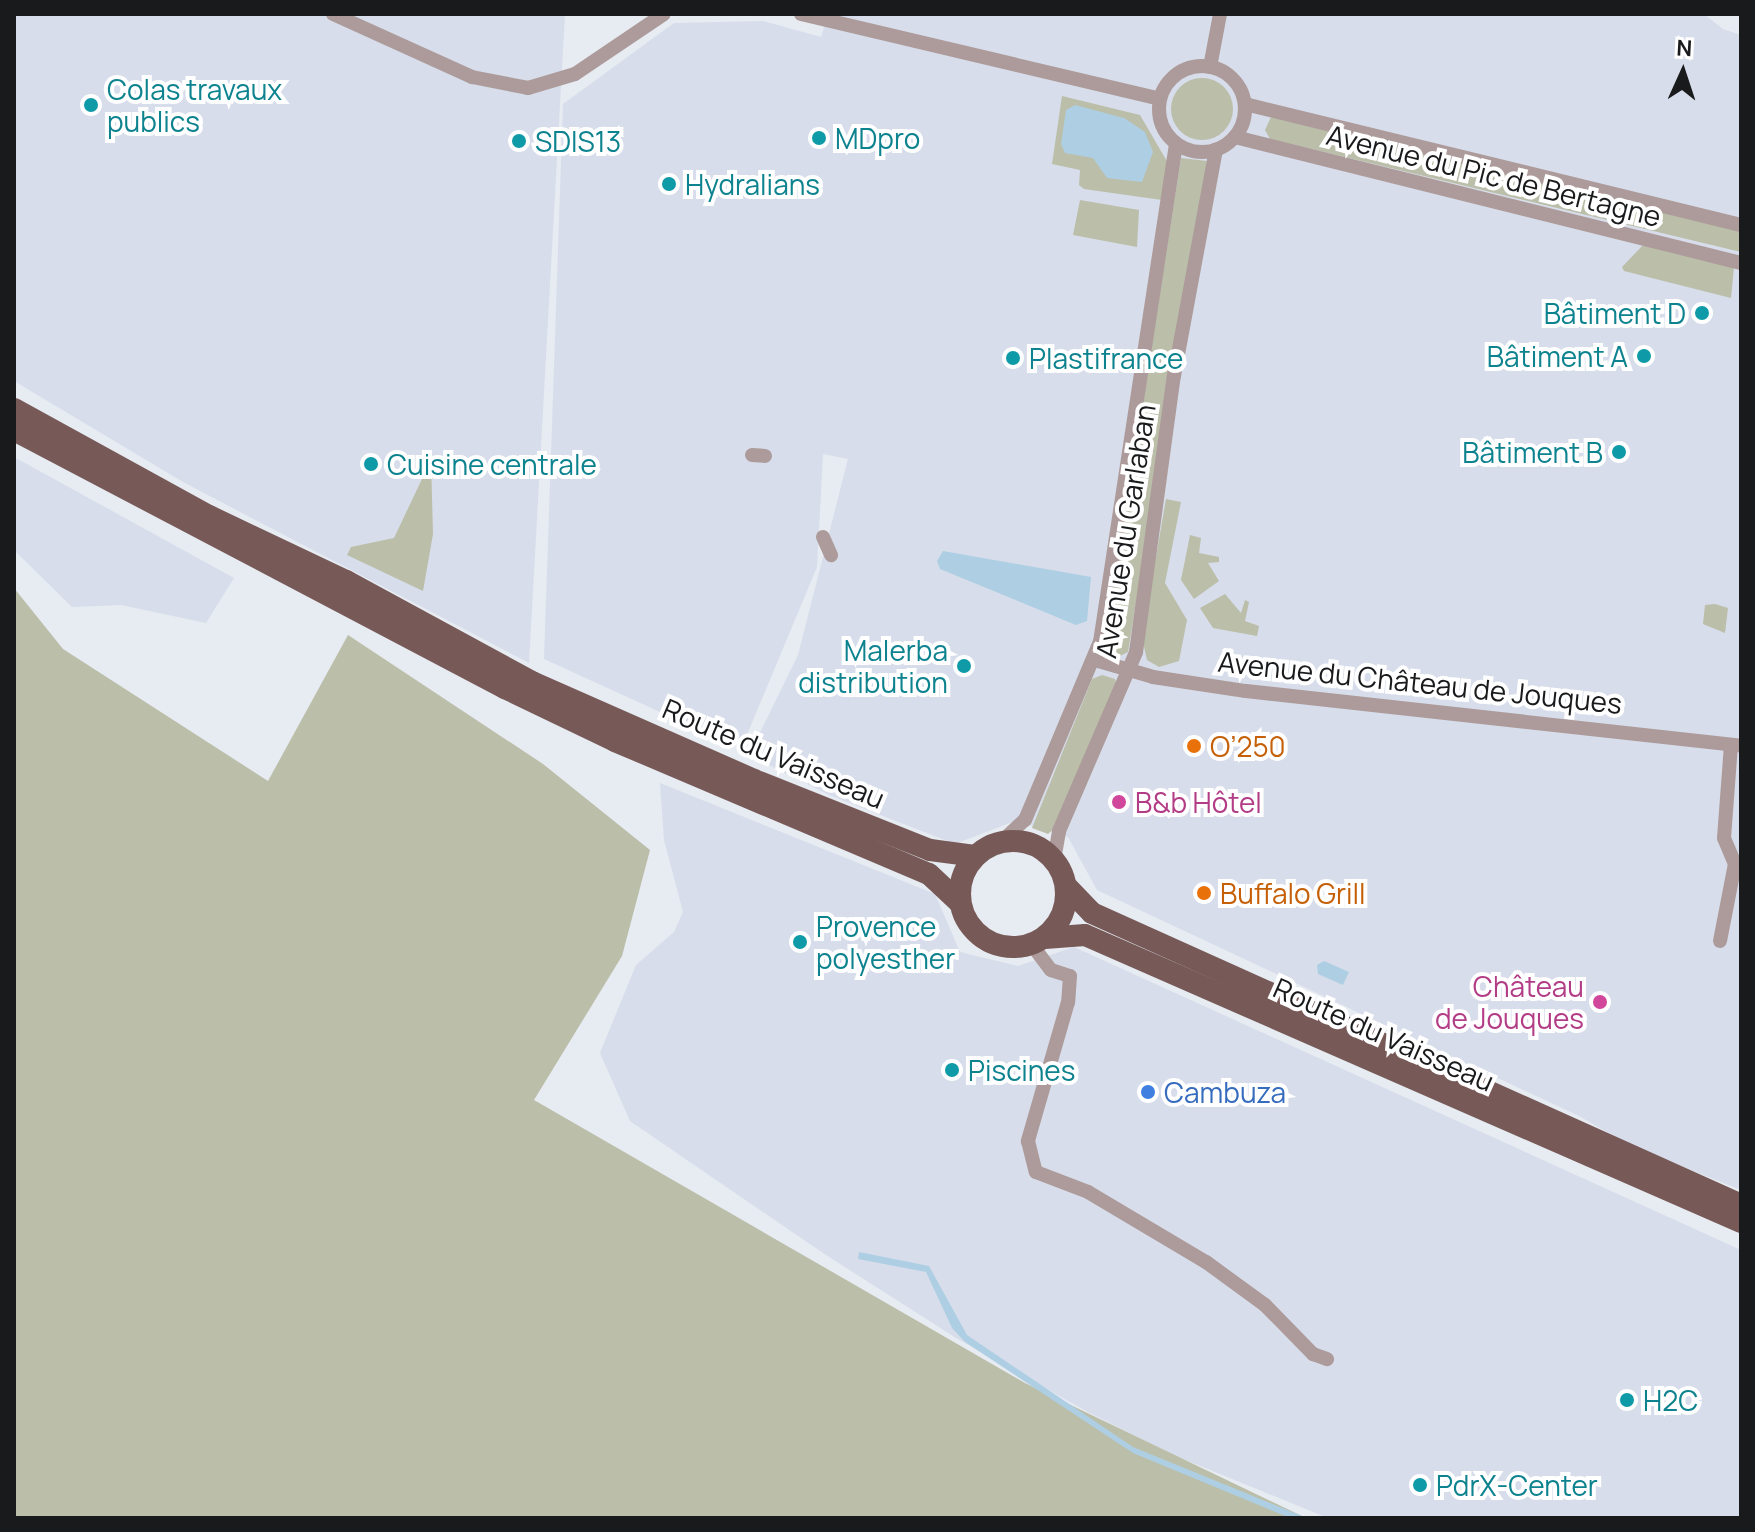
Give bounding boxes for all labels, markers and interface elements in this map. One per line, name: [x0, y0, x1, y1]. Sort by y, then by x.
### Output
north arrow: [1643, 32, 1723, 112]
text: N: [1676, 33, 1693, 63]
place label: Colas travaux publics: [107, 72, 282, 138]
marker: Colas travaux publics: [82, 96, 100, 114]
street label: Avenue du Pic de Bertagne: [1323, 117, 1665, 233]
place label: MDpro: [835, 121, 920, 155]
place label: SDIS13: [535, 124, 621, 158]
marker: MDpro: [810, 129, 828, 147]
marker: SDIS13: [510, 132, 528, 150]
place label: Hydralians: [685, 167, 820, 201]
marker: Hydralians: [660, 175, 678, 193]
place label: Bâtiment D: [1544, 296, 1686, 330]
marker: Bâtiment D: [1693, 304, 1711, 322]
place label: Bâtiment A: [1487, 339, 1628, 373]
place label: Plastifrance: [1029, 341, 1183, 375]
marker: Bâtiment A: [1635, 347, 1653, 365]
marker: Plastifrance: [1004, 349, 1022, 367]
street label: Avenue du Garlaban: [1088, 402, 1162, 660]
place label: Bâtiment B: [1462, 435, 1603, 469]
marker: Bâtiment B: [1610, 443, 1628, 461]
place label: Cuisine centrale: [387, 447, 597, 481]
marker: Cuisine centrale: [362, 455, 380, 473]
place label: Malerba distribution: [798, 633, 948, 699]
street label: Avenue du Château de Jouques: [1216, 644, 1624, 720]
marker: Malerba distribution: [955, 657, 973, 675]
street label: Route du Vaisseau: [658, 691, 890, 815]
place label: O’250: [1210, 729, 1286, 763]
marker: O’250: [1185, 737, 1203, 755]
place label: B&b Hôtel: [1135, 785, 1262, 819]
marker: B&b Hôtel: [1110, 793, 1128, 811]
place label: Buffalo Grill: [1220, 876, 1366, 910]
marker: Buffalo Grill: [1195, 884, 1213, 902]
place label: Provence polyesther: [816, 909, 955, 975]
marker: Provence polyesther: [791, 933, 809, 951]
place label: Château de Jouques: [1435, 969, 1584, 1035]
street label: Route du Vaisseau: [1269, 970, 1499, 1098]
marker: Château de Jouques: [1591, 993, 1609, 1011]
place label: Piscines: [968, 1053, 1075, 1087]
marker: Piscines: [943, 1061, 961, 1079]
place label: Cambuza: [1164, 1075, 1286, 1109]
marker: Cambuza: [1139, 1083, 1157, 1101]
place label: H2C: [1643, 1383, 1698, 1417]
marker: H2C: [1618, 1391, 1636, 1409]
place label: PdrX-Center: [1436, 1468, 1598, 1502]
marker: PdrX-Center: [1411, 1476, 1429, 1494]

